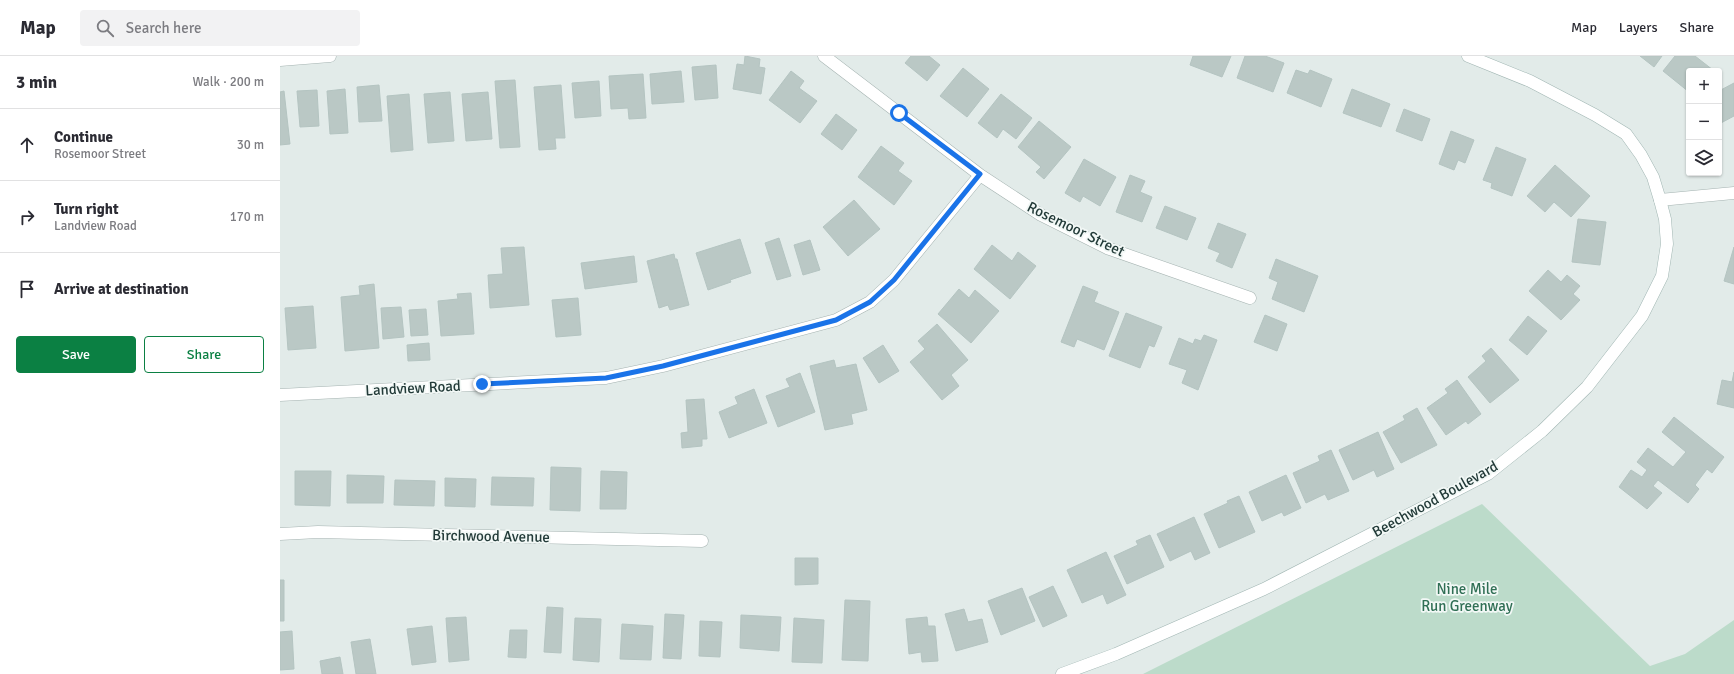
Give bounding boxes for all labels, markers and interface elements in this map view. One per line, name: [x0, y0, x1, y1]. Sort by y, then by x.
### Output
search box: [80, 10, 360, 46]
text: Map: [20, 16, 56, 40]
icon: search: [94, 17, 116, 39]
text: Search here: [126, 19, 201, 37]
text: Map: [1571, 19, 1597, 36]
text: Layers: [1619, 19, 1658, 36]
text: Share: [1680, 19, 1714, 36]
map controls: [1686, 68, 1722, 176]
button: +: [1686, 68, 1722, 104]
text: 3 min: [16, 72, 57, 93]
text: Walk · 200 m: [193, 74, 264, 90]
route start: [890, 104, 908, 122]
button: −: [1686, 104, 1722, 140]
text: Continue: [54, 128, 113, 146]
icon: ahead: [16, 134, 38, 156]
text: 30 m: [237, 137, 264, 153]
button: layers: [1686, 140, 1722, 176]
text: Rosemoor Street: [54, 146, 146, 162]
street label: Rosemoor Street: [1024, 198, 1128, 260]
text: Turn right: [54, 200, 119, 218]
icon: right: [16, 206, 38, 228]
text: 170 m: [230, 209, 264, 225]
text: Landview Road: [54, 218, 137, 234]
icon: arrive: [16, 278, 38, 300]
text: Arrive at destination: [54, 280, 189, 298]
button: Save: [16, 336, 136, 373]
button: Share: [144, 336, 264, 373]
route end: [473, 375, 491, 393]
street label: Landview Road: [365, 377, 461, 399]
street label: Beechwood Boulevard: [1369, 457, 1501, 541]
street label: Birchwood Avenue: [432, 526, 550, 546]
park label: Nine Mile Run Greenway: [1421, 580, 1513, 615]

